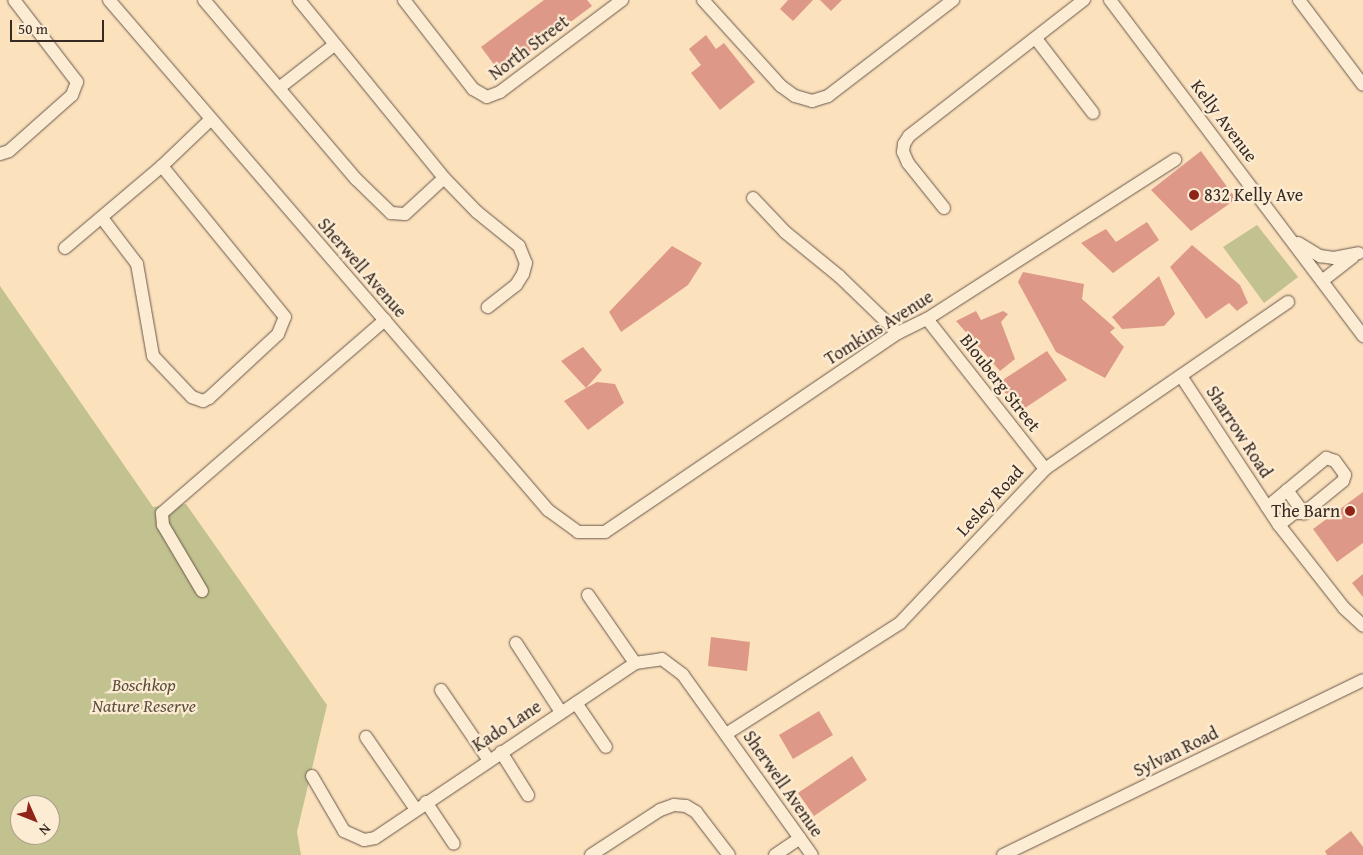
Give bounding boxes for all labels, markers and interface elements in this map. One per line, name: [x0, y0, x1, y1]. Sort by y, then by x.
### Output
scale bar: [12, 10, 106, 42]
street label: North Street: [485, 11, 573, 85]
text: 50 m: [18, 18, 48, 39]
street label: Kelly Avenue: [1186, 76, 1262, 166]
place label: 832 Kelly Ave: [1204, 184, 1303, 206]
marker: 832 Kelly Ave: [1188, 189, 1200, 201]
street label: Sherwell Avenue: [313, 214, 411, 322]
street label: Tomkins Avenue: [821, 286, 937, 370]
street label: Blouberg Street: [955, 330, 1045, 436]
street label: Sharrow Road: [1201, 382, 1277, 482]
street label: Lesley Road: [952, 461, 1028, 541]
place label: The Barn: [1271, 500, 1340, 522]
marker: The Barn: [1344, 505, 1356, 517]
park label: Boschkop Nature Reserve: [92, 675, 196, 718]
street label: Kado Lane: [469, 696, 545, 756]
street label: Sylvan Road: [1130, 722, 1222, 782]
street label: Sherwell Avenue: [738, 727, 828, 841]
north arrow: [10, 795, 60, 845]
text: N: [35, 819, 56, 840]

